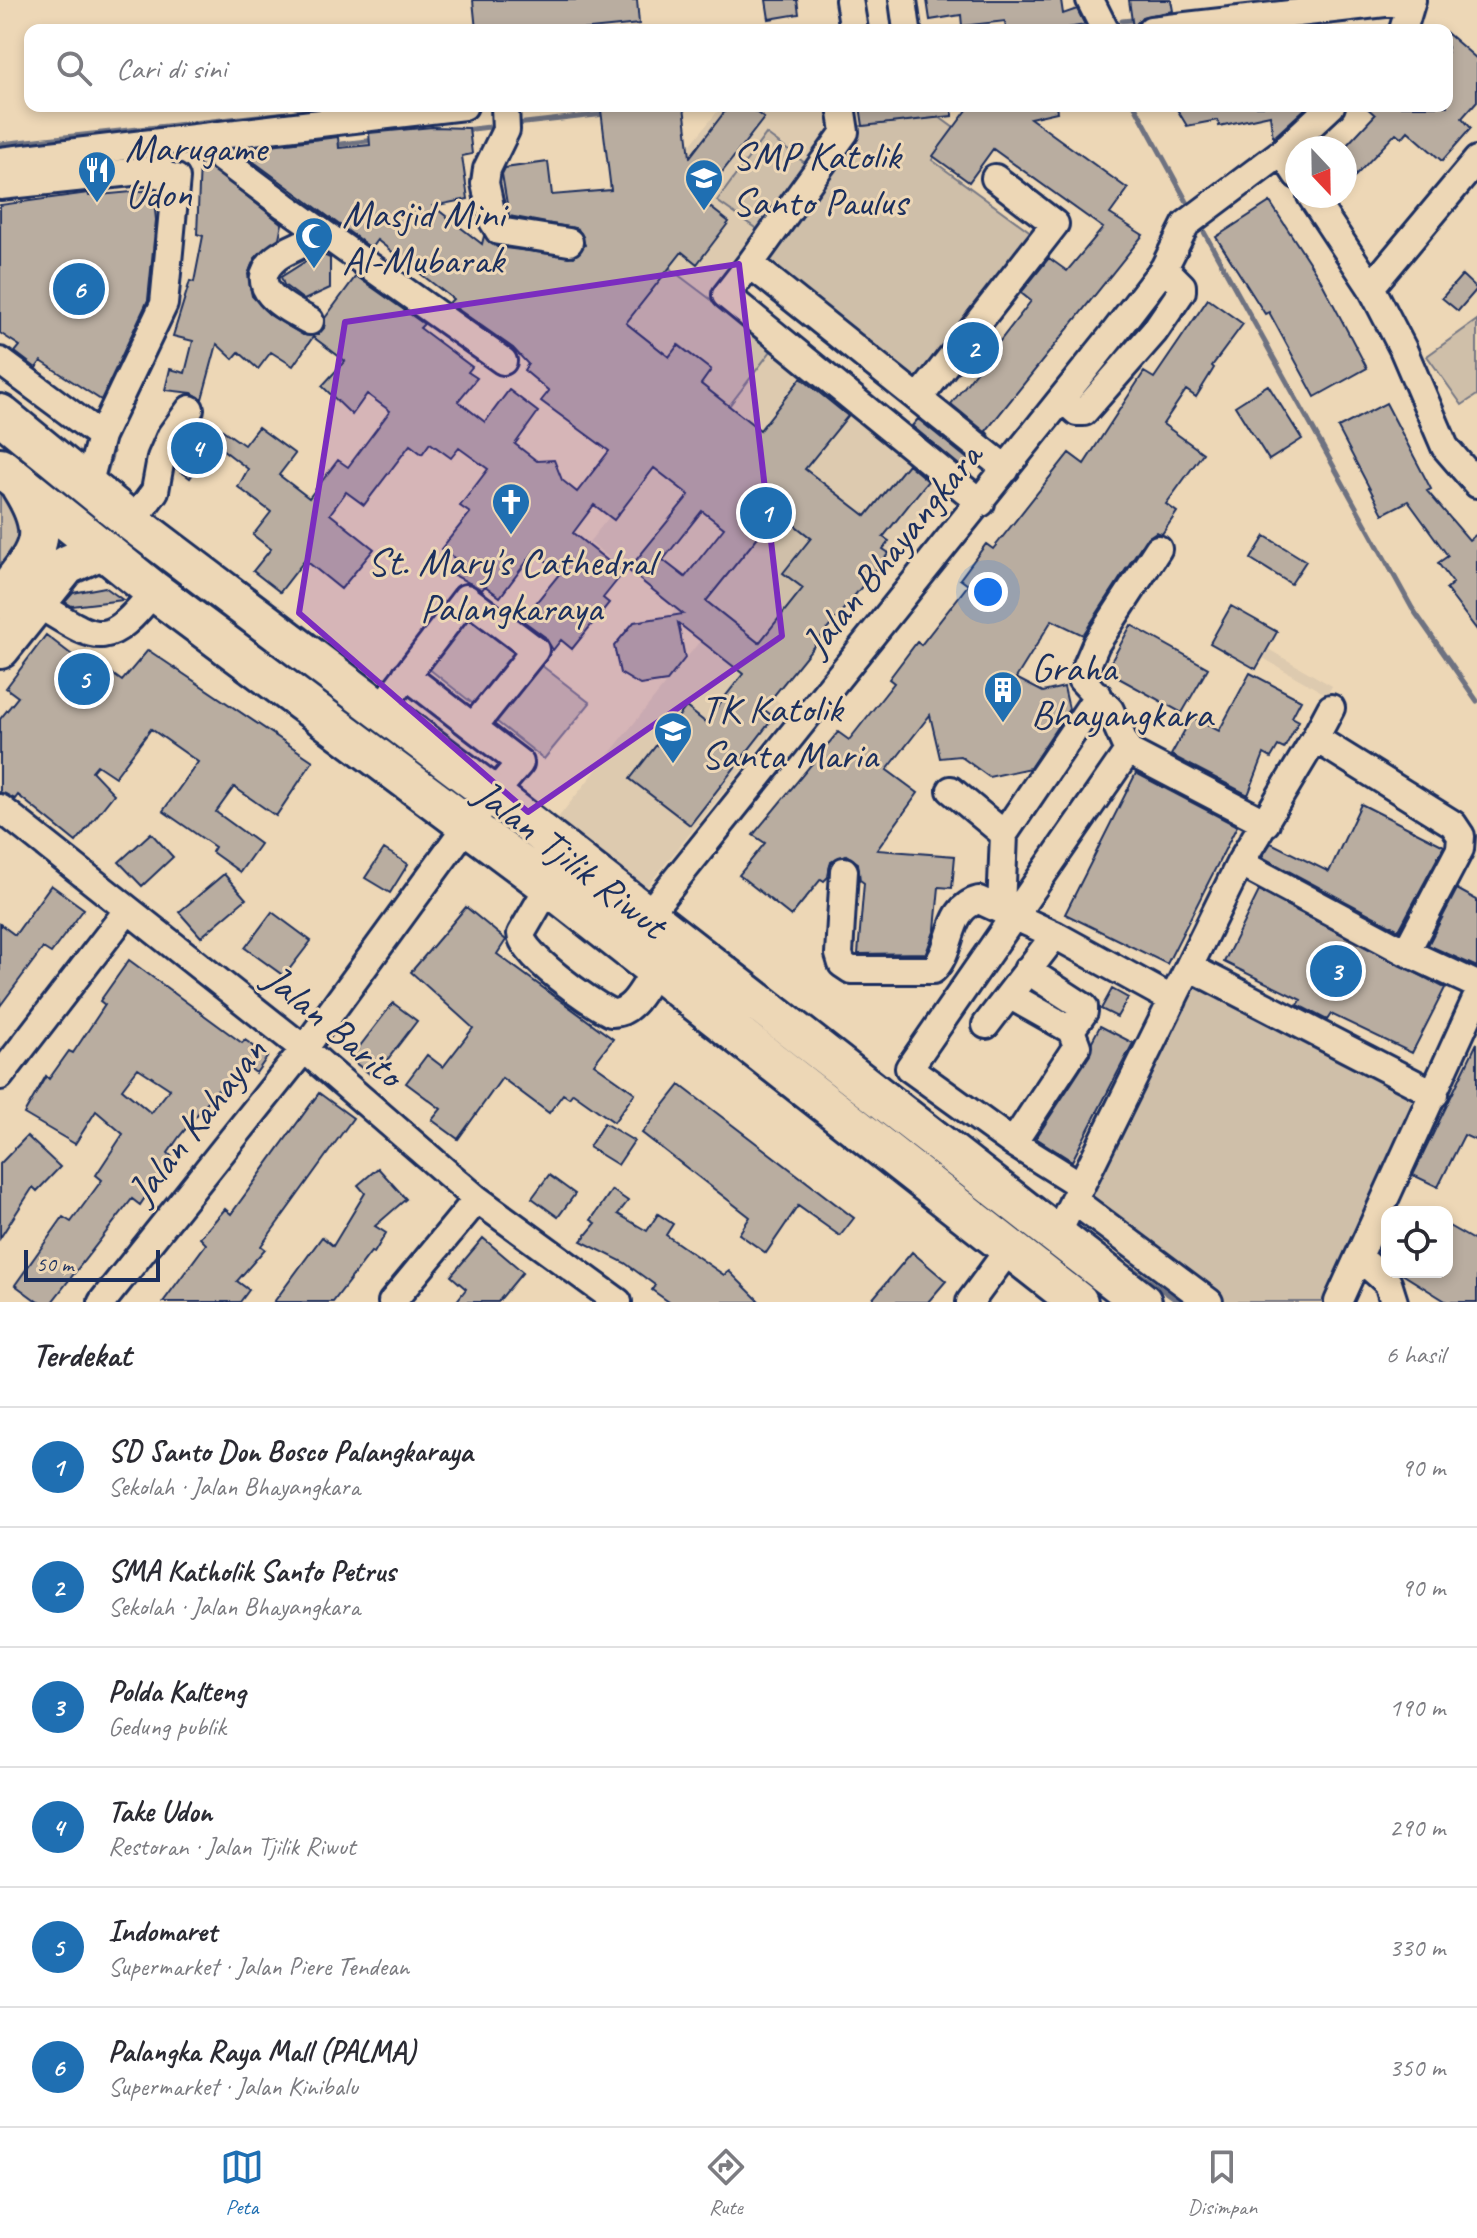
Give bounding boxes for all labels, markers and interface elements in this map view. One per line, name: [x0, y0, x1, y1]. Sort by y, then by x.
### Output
search box: [24, 24, 1453, 112]
icon: search: [52, 46, 96, 90]
text: Cari di sini: [116, 49, 227, 87]
place label: Marugame Udon: [125, 123, 269, 219]
place label: SMP Katolik Santo Paulus: [732, 131, 910, 227]
north arrow: [1285, 136, 1357, 208]
restaurant icon: Marugame Udon: [76, 149, 118, 204]
school or university icon: SMP Katolik Santo Paulus: [683, 157, 725, 212]
place label: Masjid Mini Al-Mubarak: [342, 189, 509, 285]
mosque icon: Masjid Mini Al-Mubarak: [293, 215, 335, 270]
pin: 6: [53, 259, 105, 319]
pin: 2: [947, 318, 999, 378]
pin: 4: [171, 418, 223, 478]
street label: Jalan Bhayangkara: [790, 430, 995, 668]
church icon: St. Mary's Cathedral Palangkaraya: [490, 481, 532, 536]
pin: 1: [740, 483, 792, 543]
place label: St. Mary's Cathedral Palangkaraya: [367, 537, 661, 633]
your location: [968, 572, 1008, 612]
place label: Graha Bhayangkara: [1031, 643, 1215, 739]
pin: 5: [58, 649, 110, 709]
building icon: Graha Bhayangkara: [982, 669, 1024, 724]
place label: TK Katolik Santa Maria: [701, 684, 881, 780]
school or university icon: TK Katolik Santa Maria: [652, 710, 694, 765]
street label: Jalan Tjilik Riwut: [463, 767, 679, 952]
pin: 3: [1310, 941, 1362, 1001]
street label: Jalan Barito: [252, 952, 416, 1101]
street label: Jalan Kahayan: [115, 1027, 278, 1215]
map controls: [1381, 1206, 1453, 1278]
button: locate: [1381, 1206, 1453, 1278]
scale bar: [24, 1246, 160, 1282]
text: 50 m: [36, 1250, 73, 1278]
text: Terdekat: [32, 1333, 131, 1376]
text: 6 hasil: [1385, 1338, 1445, 1371]
text: SD Santo Don Bosco Palangkaraya: [108, 1432, 473, 1470]
text: 1: [52, 1451, 64, 1484]
text: 90 m: [1401, 1451, 1445, 1484]
text: Sekolah · Jalan Bhayangkara: [108, 1470, 360, 1503]
text: SMA Katholik Santo Petrus: [108, 1552, 396, 1590]
text: 2: [52, 1571, 64, 1604]
text: 90 m: [1401, 1571, 1445, 1604]
text: Sekolah · Jalan Bhayangkara: [108, 1590, 360, 1623]
text: Polda Kalteng: [108, 1672, 246, 1710]
text: 3: [52, 1691, 64, 1724]
text: 190 m: [1389, 1691, 1445, 1724]
text: Gedung publik: [108, 1710, 226, 1743]
text: Take Udon: [108, 1792, 212, 1830]
text: 4: [52, 1811, 64, 1844]
text: 290 m: [1389, 1811, 1445, 1844]
text: Restoran · Jalan Tjilik Riwut: [108, 1830, 355, 1863]
text: Indomaret: [108, 1912, 217, 1950]
text: 5: [52, 1931, 64, 1964]
text: 330 m: [1389, 1931, 1445, 1964]
text: Supermarket · Jalan Piere Tendean: [108, 1950, 409, 1983]
text: Palangka Raya Mall (PALMA): [108, 2032, 416, 2070]
text: 6: [52, 2051, 64, 2084]
text: 350 m: [1389, 2051, 1445, 2084]
text: Supermarket · Jalan Kinibalu: [108, 2070, 358, 2103]
tab: Peta: [220, 2145, 264, 2221]
tab: Rute: [704, 2145, 748, 2221]
tab: Disimpan: [1188, 2145, 1257, 2221]

